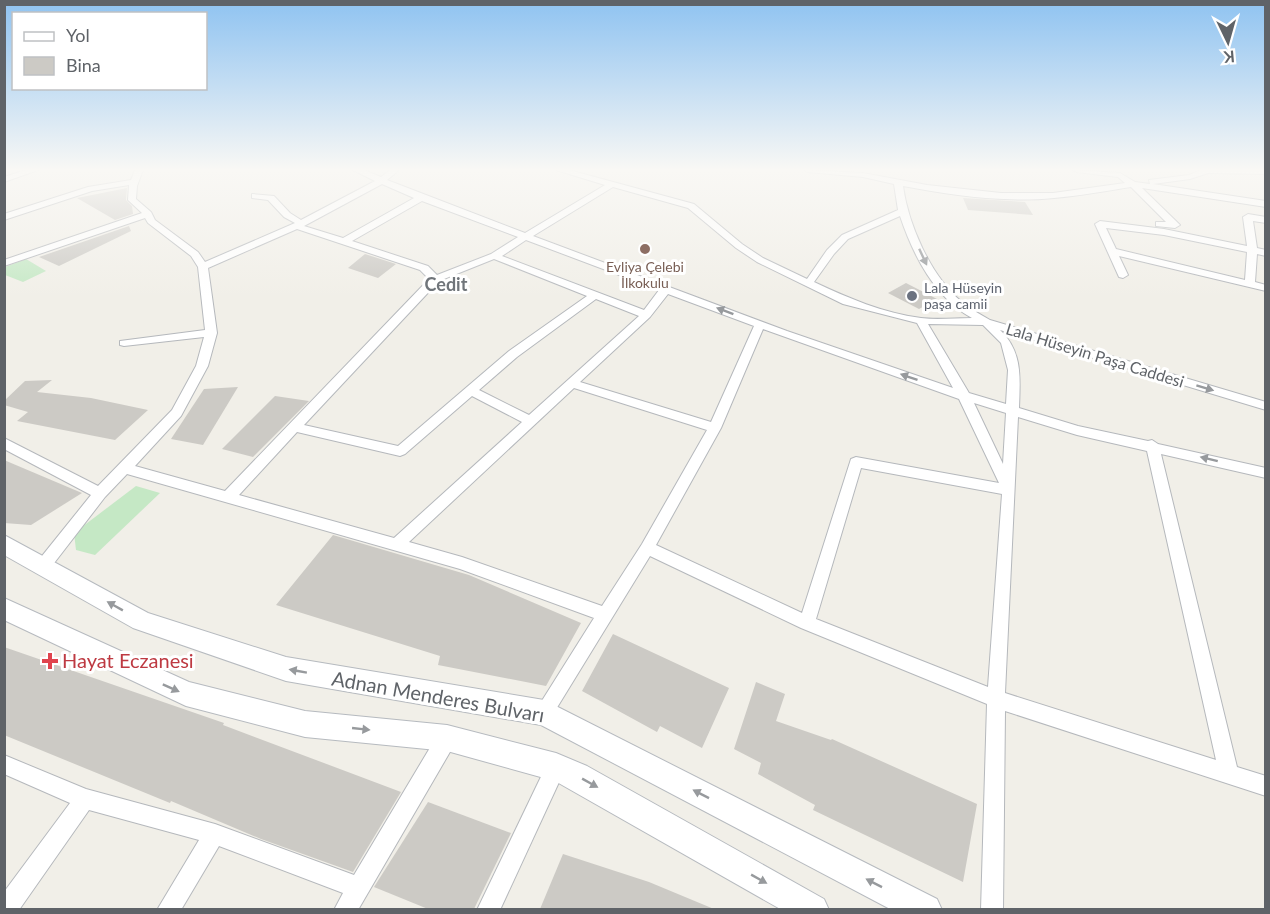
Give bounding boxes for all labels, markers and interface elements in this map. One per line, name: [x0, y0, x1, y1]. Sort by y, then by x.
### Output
legend: [12, 12, 207, 90]
north arrow: [1198, 12, 1258, 72]
text: Yol: [66, 24, 90, 46]
text: K: [1222, 47, 1236, 67]
text: Bina: [66, 54, 101, 76]
marker: Evliya Çelebi İlkokulu: [638, 242, 652, 256]
one-way arrow: [918, 248, 927, 265]
place label: Evliya Çelebi İlkokulu: [606, 258, 684, 291]
district label: Cedit: [425, 273, 468, 295]
place label: Lala Hüseyin paşa camii: [924, 279, 1002, 312]
marker: Lala Hüseyin paşa camii: [905, 289, 919, 303]
one-way arrow: [716, 306, 734, 316]
street label: Lala Hüseyin Paşa Caddesi: [1004, 318, 1187, 391]
one-way arrow: [900, 371, 918, 381]
one-way arrow: [1196, 384, 1214, 393]
one-way arrow: [1199, 454, 1218, 464]
one-way arrow: [106, 601, 123, 611]
place label: Hayat Eczanesi: [62, 648, 194, 672]
marker: Hayat Eczanesi: [43, 654, 57, 668]
street label: Adnan Menderes Bulvarı: [330, 665, 546, 727]
one-way arrow: [288, 667, 307, 676]
one-way arrow: [162, 684, 180, 693]
one-way arrow: [351, 724, 370, 734]
one-way arrow: [582, 778, 599, 788]
one-way arrow: [692, 789, 709, 799]
one-way arrow: [751, 874, 768, 884]
one-way arrow: [866, 878, 883, 888]

